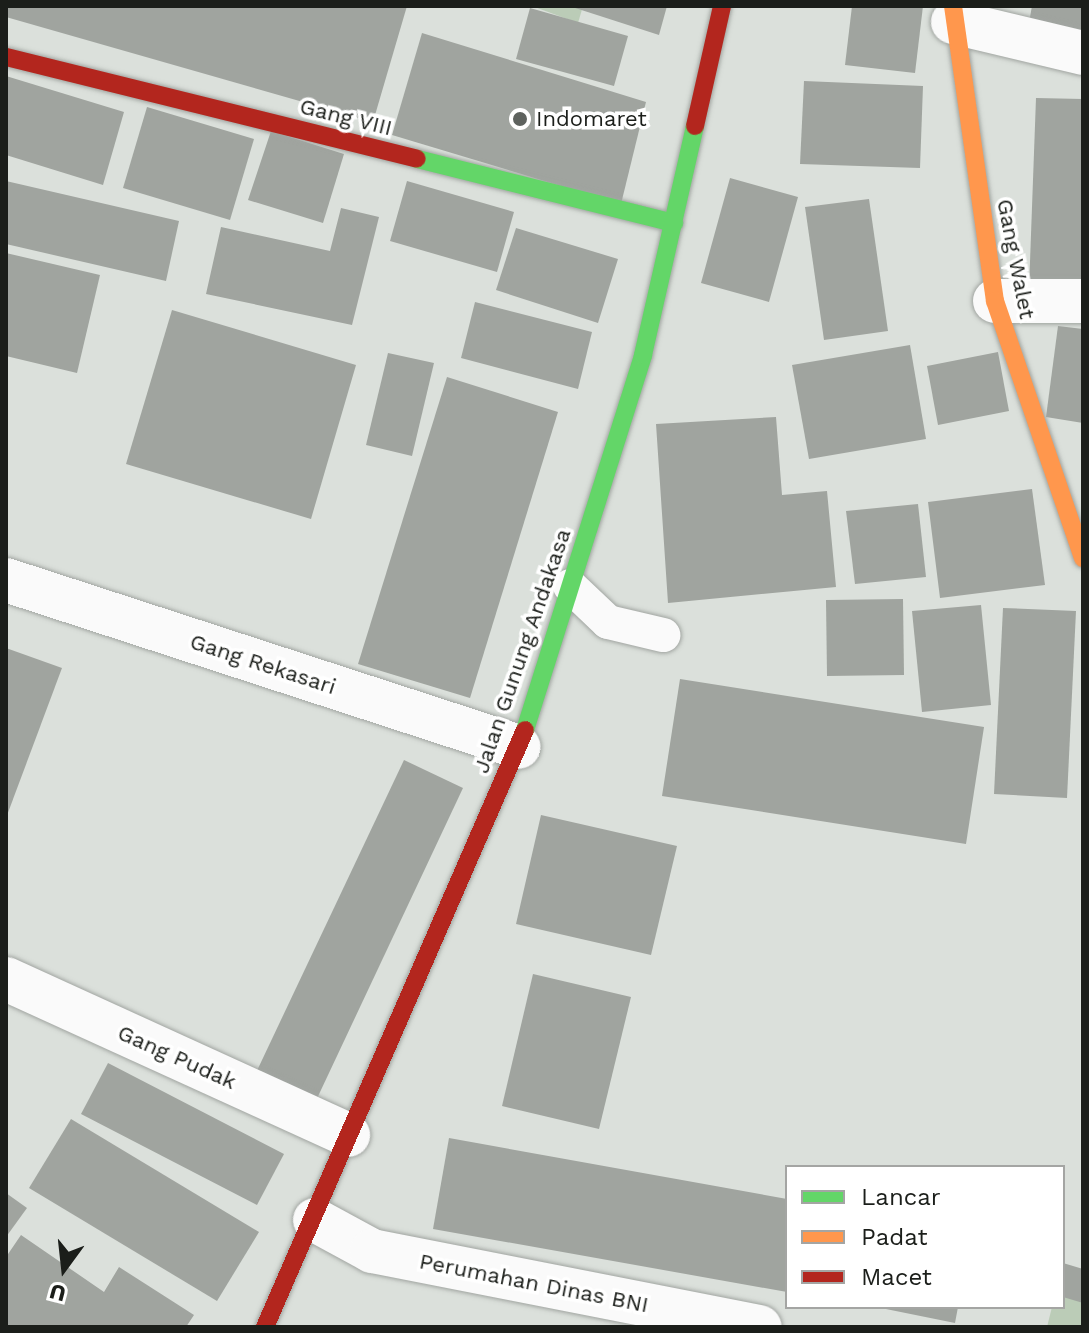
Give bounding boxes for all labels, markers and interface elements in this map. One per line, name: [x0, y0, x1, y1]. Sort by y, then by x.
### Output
street label: Gang VIII: [297, 93, 395, 141]
place label: Indomaret: [536, 106, 647, 132]
marker: Indomaret: [511, 110, 529, 128]
street label: Gang Walet: [991, 196, 1041, 322]
street label: Jalan Gunung Andakasa: [468, 525, 576, 777]
street label: Gang Rekasari: [187, 628, 339, 700]
street label: Gang Pudak: [114, 1019, 240, 1095]
legend: [785, 1165, 1065, 1309]
text: Lancar: [861, 1183, 941, 1211]
text: Padat: [861, 1223, 927, 1251]
north arrow: [24, 1229, 104, 1309]
street label: Perumahan Dinas BNI: [417, 1248, 651, 1318]
text: Macet: [861, 1263, 932, 1291]
text: U: [47, 1279, 68, 1307]

